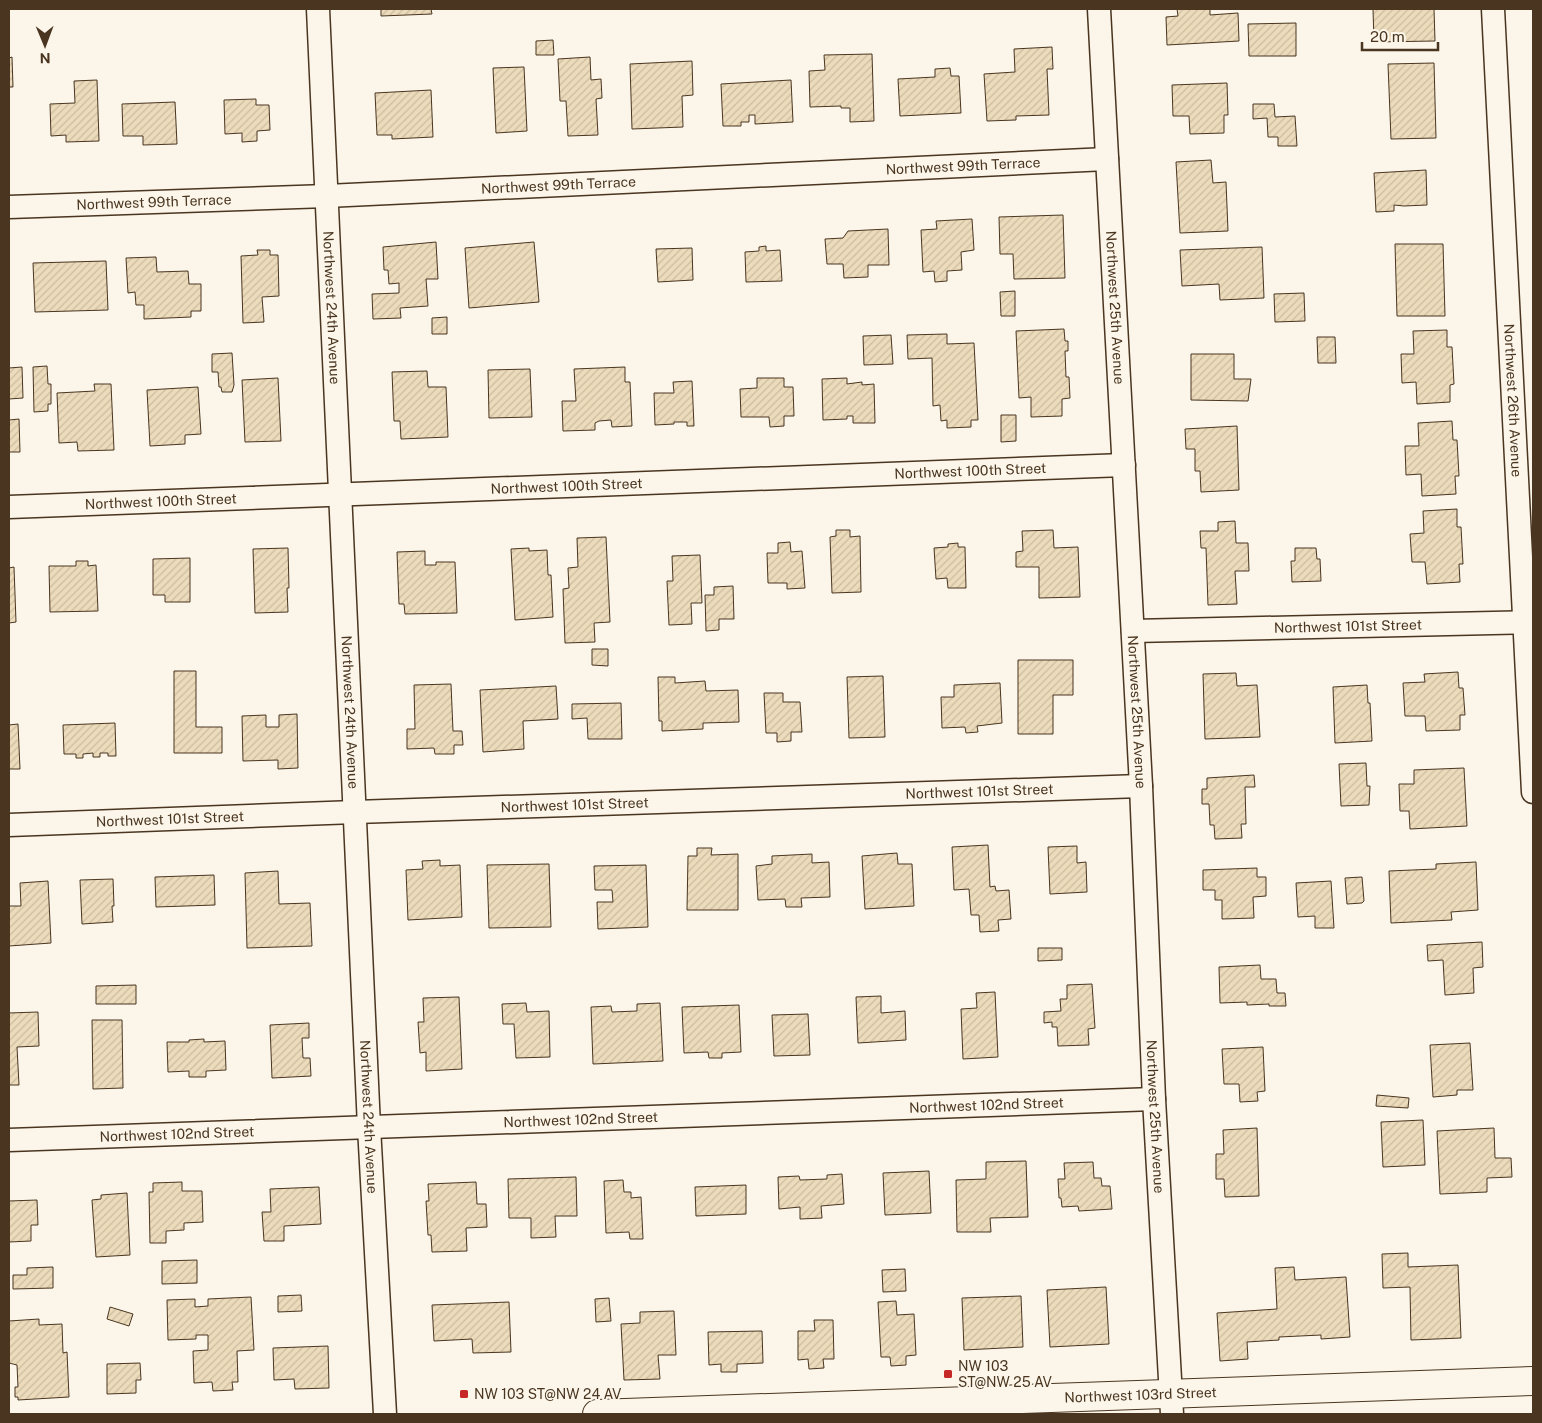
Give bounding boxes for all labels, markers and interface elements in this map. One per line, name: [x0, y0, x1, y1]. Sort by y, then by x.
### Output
north arrow: [20, 20, 70, 70]
scale bar: [1362, 20, 1438, 52]
text: 20 m: [1370, 28, 1405, 45]
text: N: [40, 50, 51, 66]
street label: Northwest 99th Terrace: [885, 154, 1041, 177]
street label: Northwest 99th Terrace: [481, 173, 636, 197]
street label: Northwest 99th Terrace: [76, 191, 232, 213]
street label: Northwest 25th Avenue: [1103, 230, 1127, 385]
street label: Northwest 24th Avenue: [320, 231, 343, 385]
street label: Northwest 26th Avenue: [1501, 323, 1525, 478]
street label: Northwest 100th Street: [894, 460, 1047, 482]
street label: Northwest 100th Street: [490, 475, 643, 497]
street label: Northwest 100th Street: [85, 490, 237, 512]
street label: Northwest 101st Street: [1274, 616, 1422, 636]
street label: Northwest 24th Avenue: [339, 635, 362, 789]
street label: Northwest 25th Avenue: [1125, 635, 1149, 789]
street label: Northwest 101st Street: [905, 781, 1054, 802]
street label: Northwest 101st Street: [500, 794, 649, 815]
street label: Northwest 101st Street: [96, 808, 244, 830]
street label: Northwest 25th Avenue: [1144, 1039, 1167, 1194]
street label: Northwest 24th Avenue: [357, 1040, 381, 1194]
street label: Northwest 102nd Street: [909, 1094, 1064, 1116]
street label: Northwest 102nd Street: [503, 1109, 658, 1130]
street label: Northwest 102nd Street: [99, 1123, 255, 1145]
place label: NW 103 ST@NW 25 AV: [958, 1358, 1052, 1390]
marker: NW 103 ST@NW 25 AV: [942, 1368, 954, 1380]
street label: Northwest 103rd Street: [1064, 1384, 1217, 1406]
place label: NW 103 ST@NW 24 AV: [474, 1386, 622, 1402]
marker: NW 103 ST@NW 24 AV: [458, 1388, 470, 1400]

